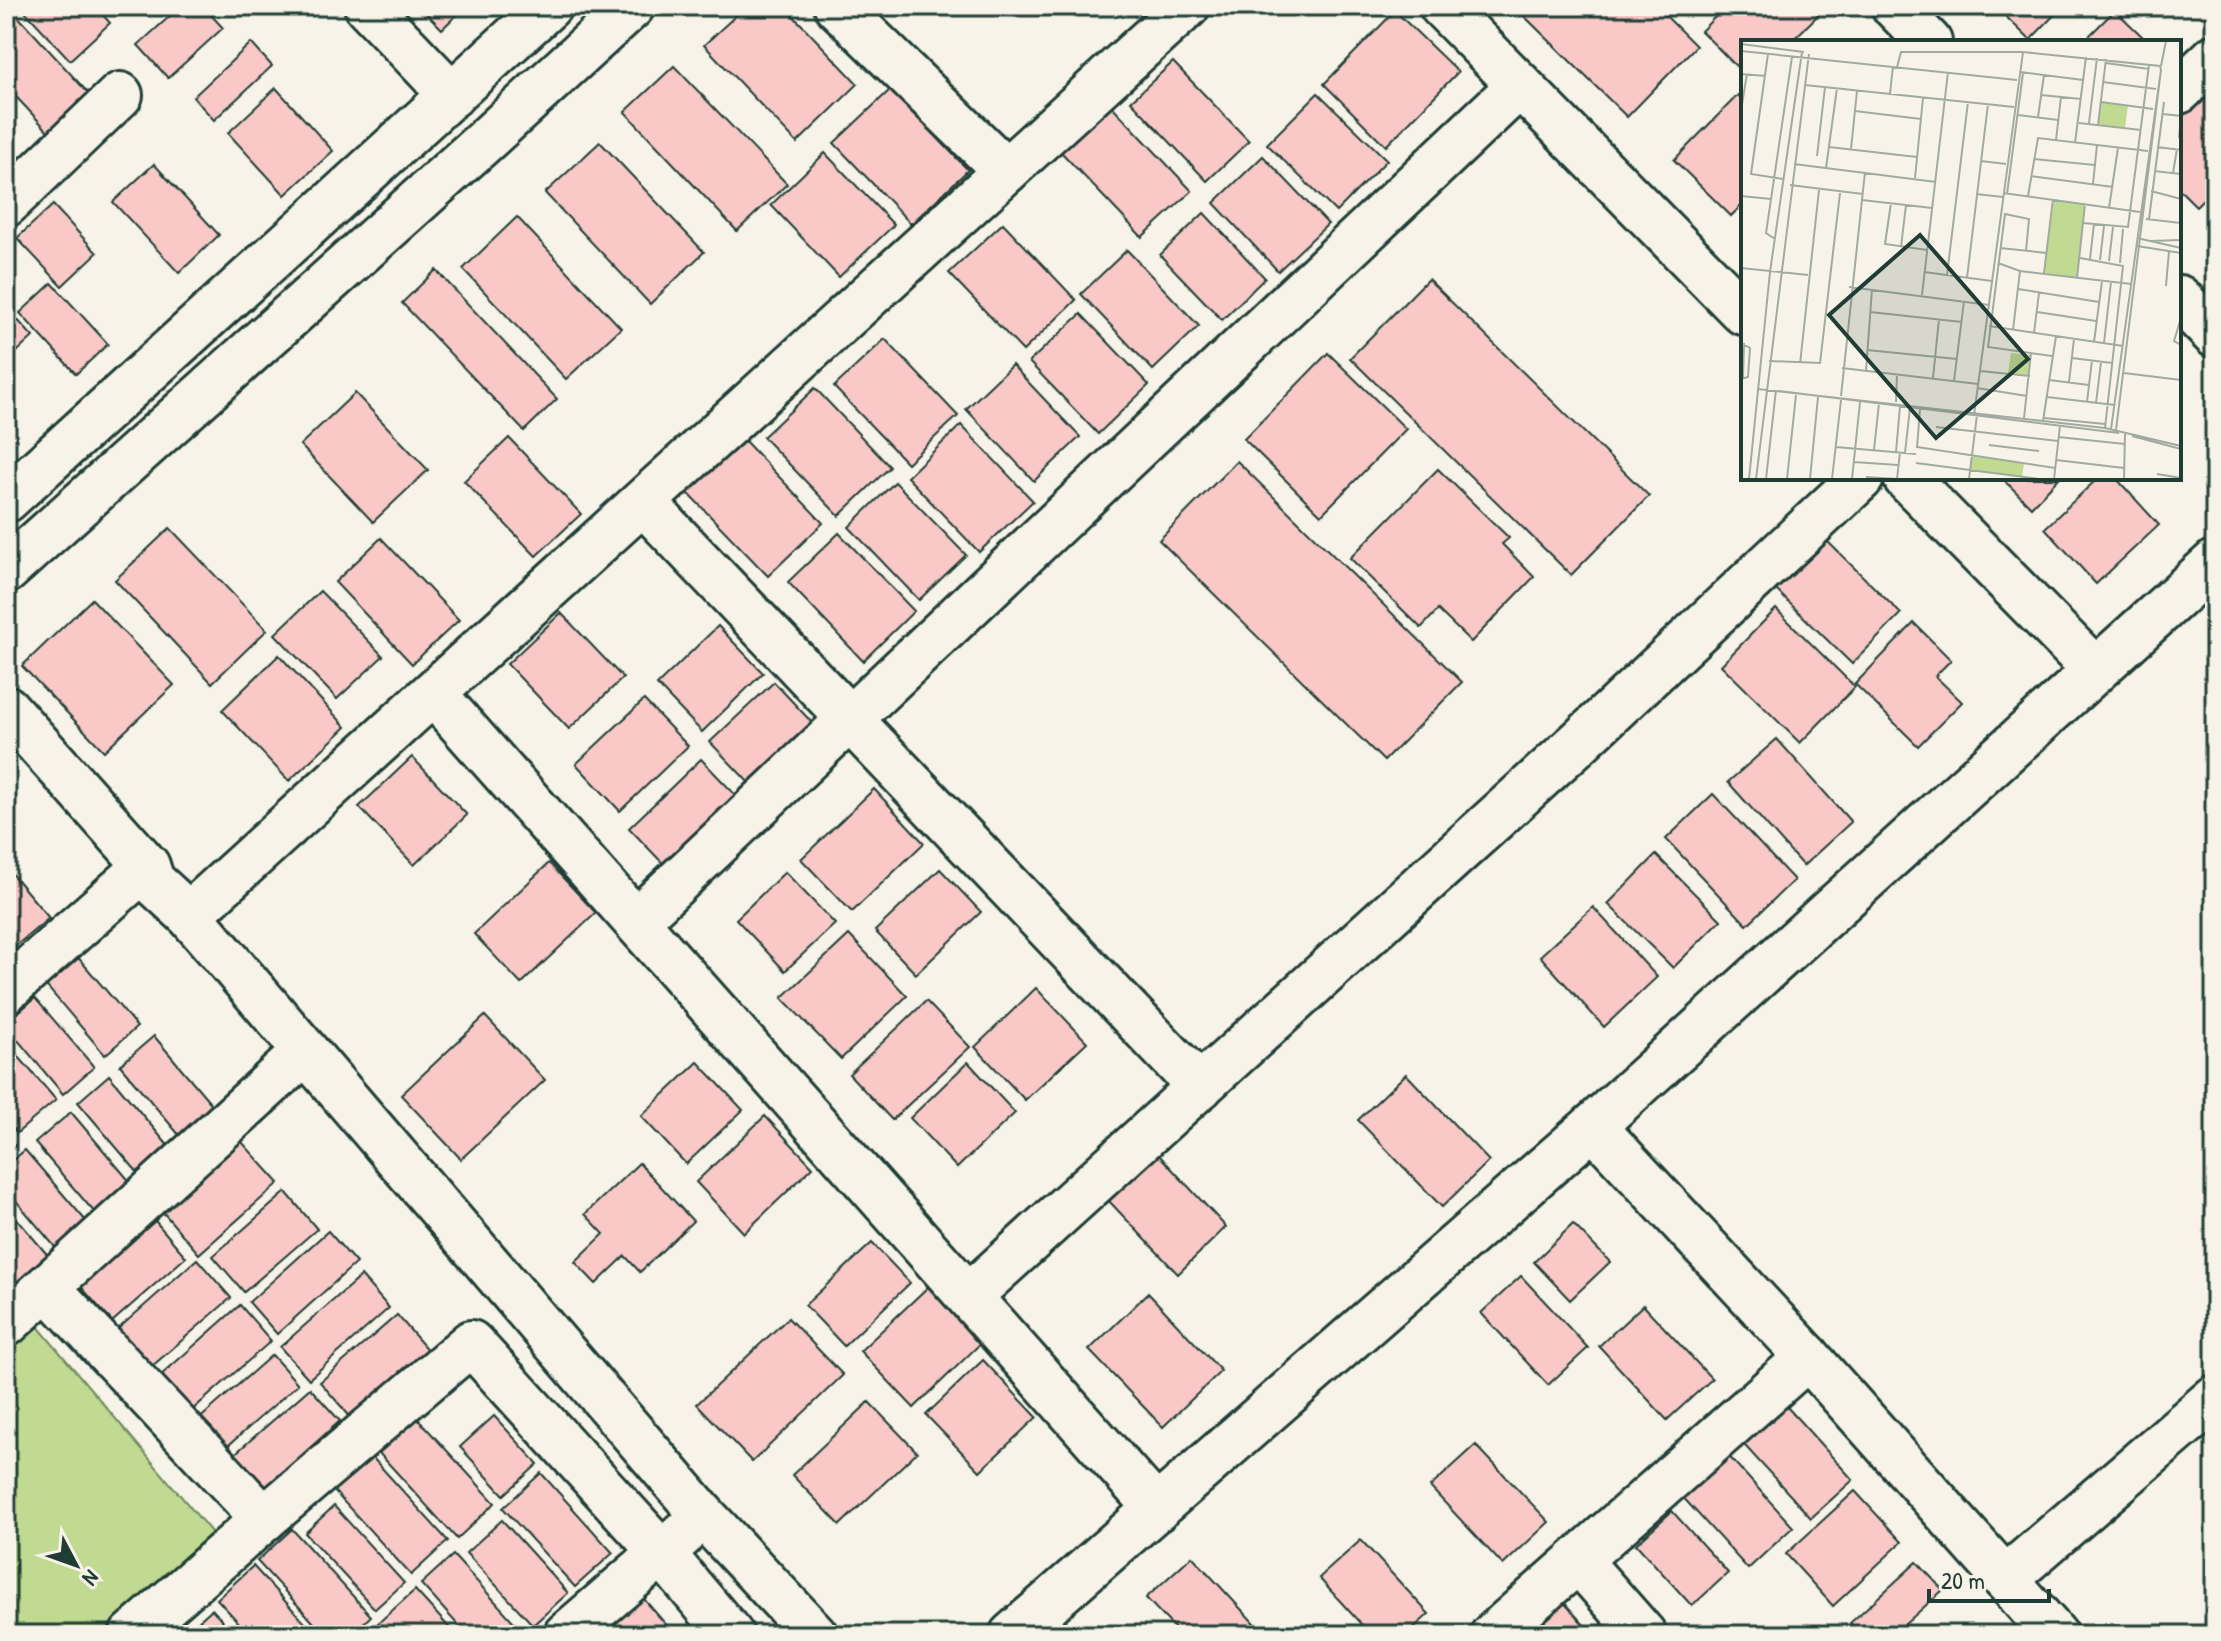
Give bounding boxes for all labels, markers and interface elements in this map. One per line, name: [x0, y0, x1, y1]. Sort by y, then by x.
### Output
inset map: [1741, 40, 2181, 480]
north arrow: [36, 1525, 116, 1605]
scale bar: [1929, 1553, 2049, 1603]
text: N: [76, 1564, 106, 1593]
text: 20 m: [1941, 1564, 1985, 1596]

